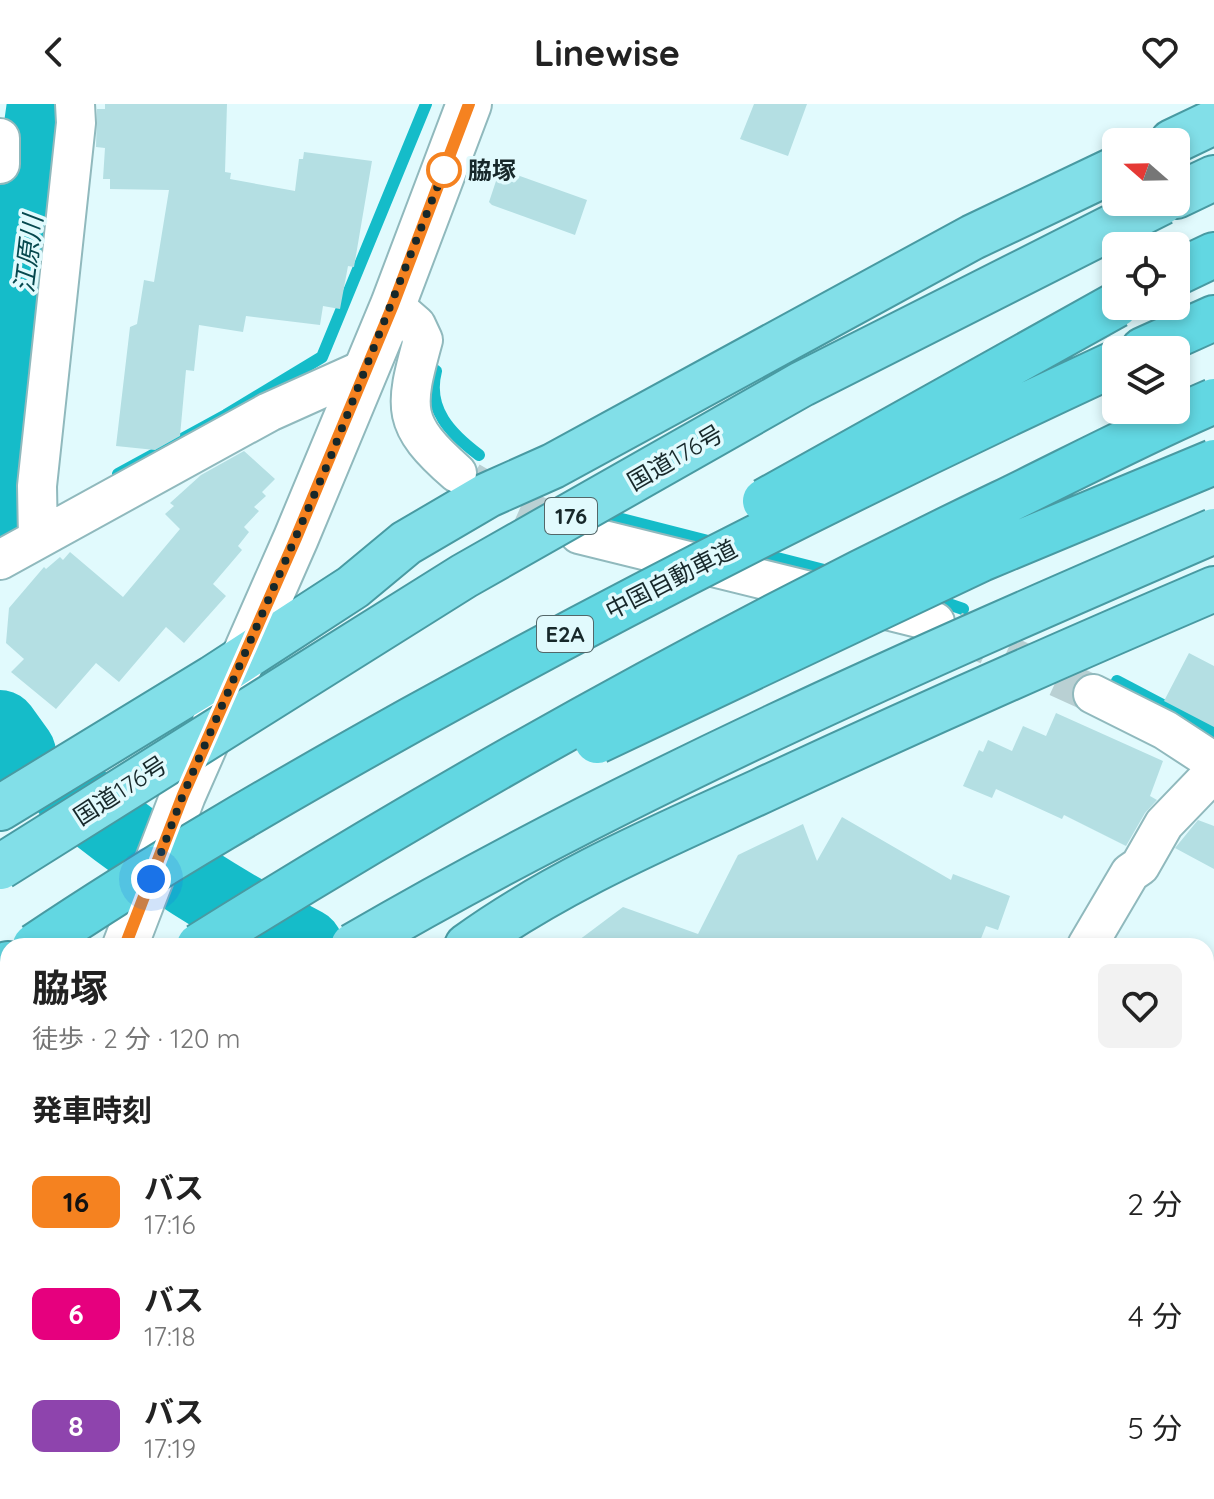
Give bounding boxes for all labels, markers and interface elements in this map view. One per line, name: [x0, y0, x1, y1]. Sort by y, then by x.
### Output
icon: back: [32, 30, 76, 74]
text: Linewise: [534, 30, 680, 75]
icon: heart: [1138, 30, 1182, 74]
north arrow: [1102, 128, 1190, 216]
map controls: [1102, 128, 1190, 424]
marker: 脇塚: [427, 153, 461, 187]
place label: 脇塚: [468, 155, 516, 185]
water label: 江原川: [7, 210, 49, 295]
button: locate: [1102, 232, 1190, 320]
button: layers: [1102, 336, 1190, 424]
street label: 国道176号: [622, 418, 728, 496]
road number: 176: [545, 498, 597, 534]
street label: 中国自動車道: [600, 533, 742, 625]
road number: E2A: [537, 616, 593, 652]
street label: 国道176号: [68, 749, 172, 831]
your location: [131, 859, 171, 899]
text: 脇塚: [32, 964, 108, 1012]
button: heart: [1098, 964, 1182, 1048]
text: 徒歩 · 2 分 · 120 m: [32, 1022, 240, 1055]
text: 発車時刻: [32, 1091, 152, 1129]
text: バス: [144, 1169, 204, 1207]
text: 16: [63, 1184, 89, 1219]
text: 2 分: [1127, 1185, 1182, 1223]
text: 17:16: [144, 1208, 195, 1241]
text: バス: [144, 1281, 204, 1319]
text: 6: [68, 1296, 84, 1331]
text: 4 分: [1128, 1297, 1182, 1335]
text: 17:18: [144, 1320, 195, 1353]
text: バス: [144, 1393, 204, 1431]
text: 8: [68, 1408, 84, 1443]
text: 5 分: [1127, 1409, 1182, 1447]
text: 17:19: [144, 1432, 196, 1465]

